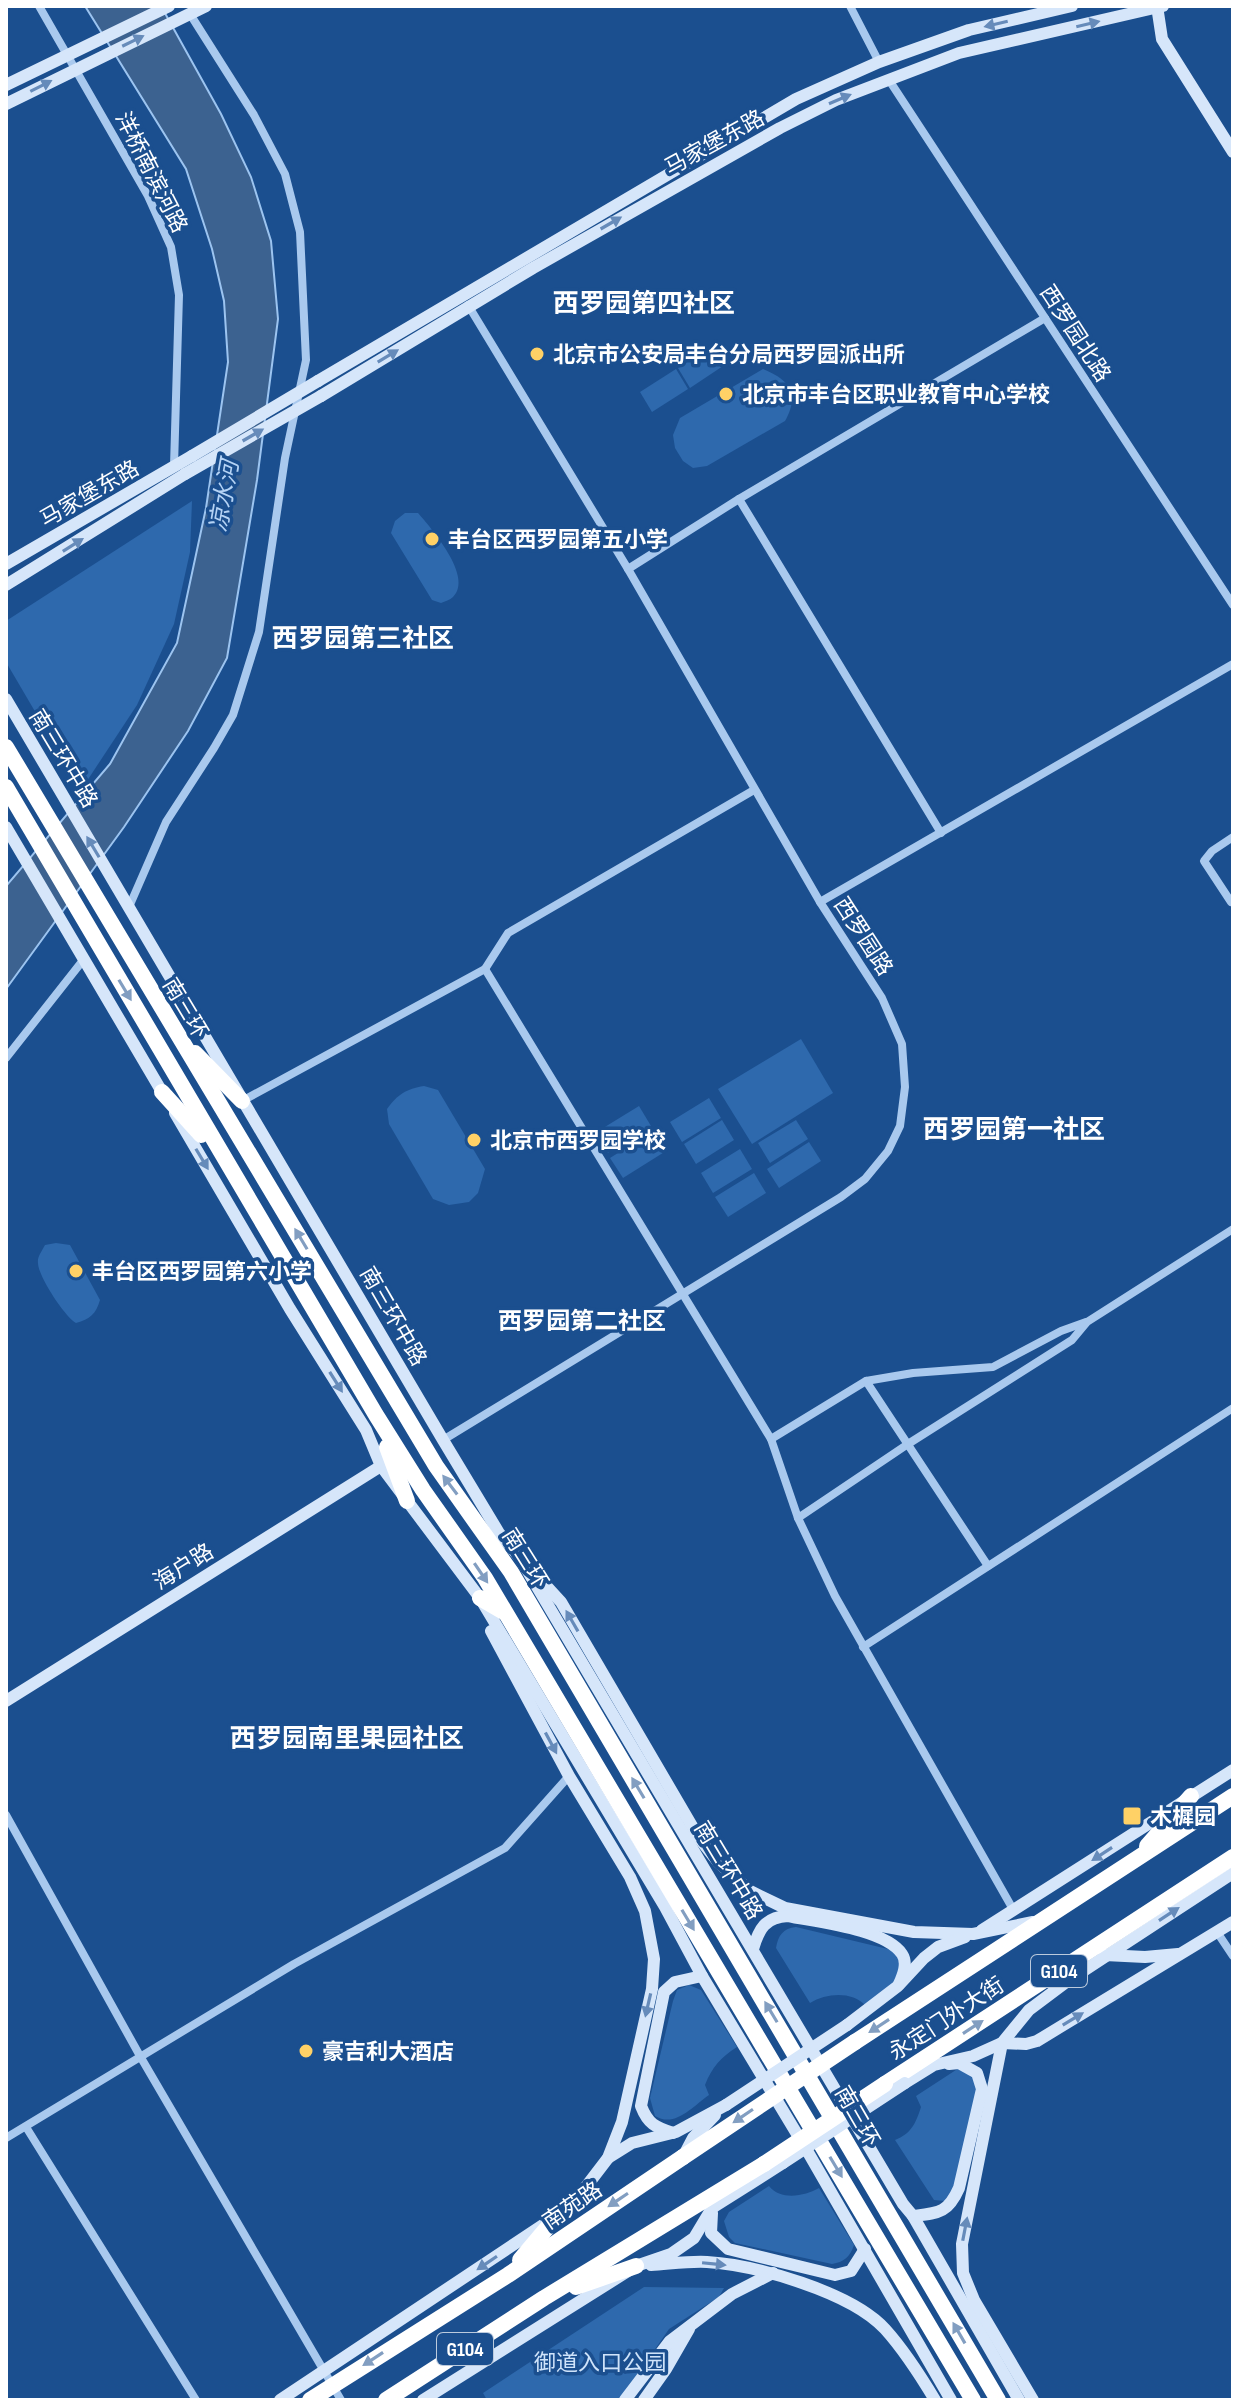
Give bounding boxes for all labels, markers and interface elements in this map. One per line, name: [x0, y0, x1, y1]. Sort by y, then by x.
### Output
one-way arrow: [1075, 17, 1100, 30]
one-way arrow: [983, 18, 1008, 30]
one-way arrow: [122, 35, 145, 48]
one-way arrow: [30, 80, 53, 93]
one-way arrow: [828, 93, 851, 106]
street label: 马家堡东路: [660, 105, 769, 182]
street label: 洋桥南滨河路: [109, 108, 193, 238]
one-way arrow: [600, 216, 622, 230]
street label: 西罗园北路: [1033, 280, 1116, 387]
district label: 西罗园第四社区: [553, 289, 735, 320]
place label: 北京市公安局丰台分局西罗园派出所: [553, 342, 905, 369]
marker: 北京市公安局丰台分局西罗园派出所: [528, 345, 546, 363]
one-way arrow: [377, 349, 399, 363]
place label: 北京市丰台区职业教育中心学校: [742, 382, 1050, 409]
marker: 北京市丰台区职业教育中心学校: [717, 385, 735, 403]
one-way arrow: [242, 428, 264, 442]
water label: 凉水河: [204, 454, 246, 534]
street label: 马家堡东路: [35, 455, 144, 533]
place label: 丰台区西罗园第五小学: [448, 527, 668, 554]
marker: 丰台区西罗园第五小学: [423, 530, 441, 548]
one-way arrow: [62, 539, 84, 553]
district label: 西罗园第三社区: [272, 624, 454, 655]
street label: 南三环中路: [23, 705, 103, 813]
one-way arrow: [86, 836, 100, 858]
street label: 西罗园路: [827, 893, 898, 981]
street label: 南三环: [156, 974, 213, 1044]
one-way arrow: [118, 979, 132, 1001]
district label: 西罗园第一社区: [923, 1115, 1105, 1146]
place label: 北京市西罗园学校: [490, 1128, 666, 1155]
marker: 北京市西罗园学校: [465, 1131, 483, 1149]
one-way arrow: [195, 1148, 209, 1170]
one-way arrow: [294, 1228, 308, 1250]
place label: 丰台区西罗园第六小学: [92, 1259, 312, 1286]
marker: 丰台区西罗园第六小学: [67, 1262, 85, 1280]
street label: 南三环中路: [354, 1262, 432, 1371]
district label: 西罗园第二社区: [498, 1307, 666, 1336]
one-way arrow: [329, 1371, 343, 1393]
one-way arrow: [443, 1475, 459, 1495]
street label: 南三环: [496, 1524, 554, 1594]
street label: 海户路: [149, 1538, 219, 1596]
one-way arrow: [474, 1562, 489, 1583]
one-way arrow: [565, 1610, 579, 1632]
district label: 西罗园南里果园社区: [230, 1724, 464, 1755]
one-way arrow: [543, 1732, 557, 1754]
one-way arrow: [632, 1777, 646, 1799]
place label: 木樨园: [1150, 1804, 1216, 1831]
marker: 木樨园: [1121, 1805, 1143, 1827]
street label: 南三环中路: [688, 1817, 768, 1925]
one-way arrow: [1091, 1846, 1113, 1861]
one-way arrow: [1158, 1908, 1180, 1922]
one-way arrow: [681, 1909, 695, 1931]
road number: G104: [1031, 1955, 1087, 1987]
street label: 永定门外大街: [884, 1972, 1010, 2067]
one-way arrow: [641, 1992, 654, 2017]
one-way arrow: [764, 2001, 778, 2023]
one-way arrow: [1062, 2012, 1084, 2026]
one-way arrow: [868, 2019, 890, 2033]
one-way arrow: [963, 2019, 984, 2034]
place label: 豪吉利大酒店: [322, 2039, 454, 2066]
marker: 豪吉利大酒店: [297, 2042, 315, 2060]
street label: 南三环: [829, 2081, 885, 2152]
one-way arrow: [732, 2109, 754, 2123]
one-way arrow: [828, 2156, 842, 2178]
street label: 南苑路: [538, 2177, 608, 2236]
one-way arrow: [607, 2193, 628, 2208]
one-way arrow: [959, 2216, 971, 2241]
one-way arrow: [476, 2255, 497, 2270]
one-way arrow: [702, 2257, 727, 2270]
one-way arrow: [952, 2322, 966, 2344]
road number: G104: [437, 2333, 493, 2365]
park label: 御道入口公园: [534, 2350, 666, 2377]
one-way arrow: [363, 2351, 384, 2366]

